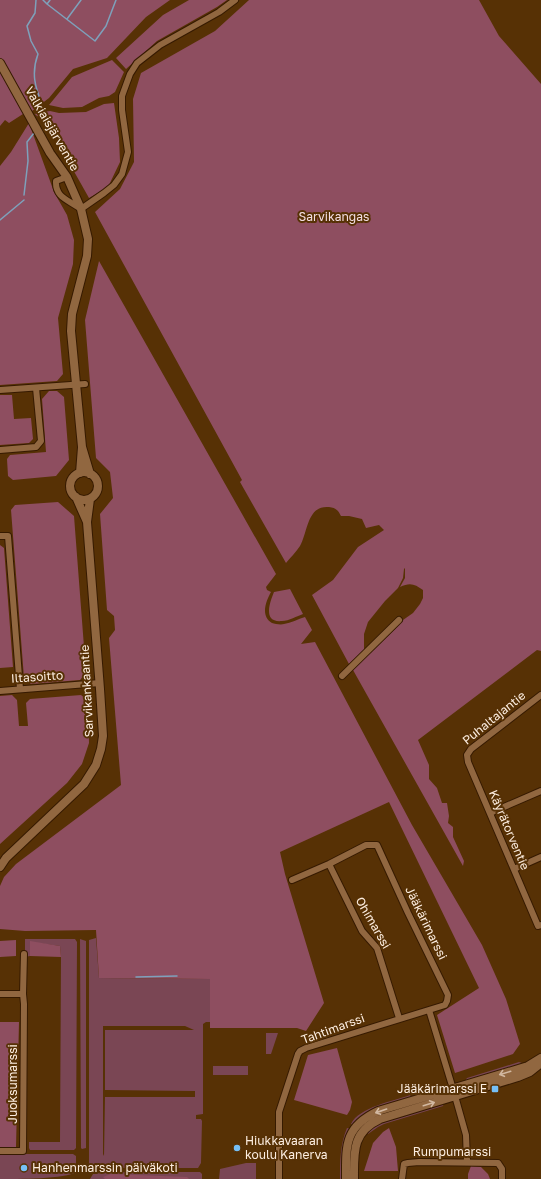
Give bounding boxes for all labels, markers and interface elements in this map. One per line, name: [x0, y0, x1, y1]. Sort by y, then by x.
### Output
street label: Valkiaisjärventie: [22, 84, 83, 174]
park label: Sarvikangas: [299, 209, 369, 224]
street label: Sarvikankaantie: [77, 644, 96, 738]
street label: Iltasoitto: [10, 667, 64, 686]
street label: Puhaltajantie: [459, 688, 528, 748]
street label: Käyrätorventie: [486, 788, 533, 872]
street label: Jääkärimarssi: [402, 884, 451, 962]
street label: Ohimarssi: [353, 894, 394, 951]
street label: Tahtimarssi: [299, 1010, 367, 1047]
street label: Juoksumarssi: [5, 1044, 20, 1124]
one-way arrow: [499, 1070, 512, 1077]
place label: Jääkärimarssi E: [397, 1081, 487, 1096]
marker: Jääkärimarssi E: [490, 1084, 500, 1094]
one-way arrow: [423, 1100, 436, 1107]
one-way arrow: [374, 1108, 387, 1115]
place label: Hiukkavaaran koulu Kanerva: [245, 1133, 328, 1162]
marker: Hiukkavaaran koulu Kanerva: [232, 1143, 242, 1153]
street label: Rumpumarssi: [413, 1144, 491, 1159]
place label: Hanhenmarssin päiväkoti: [32, 1160, 178, 1175]
marker: Hanhenmarssin päiväkoti: [19, 1163, 29, 1173]

